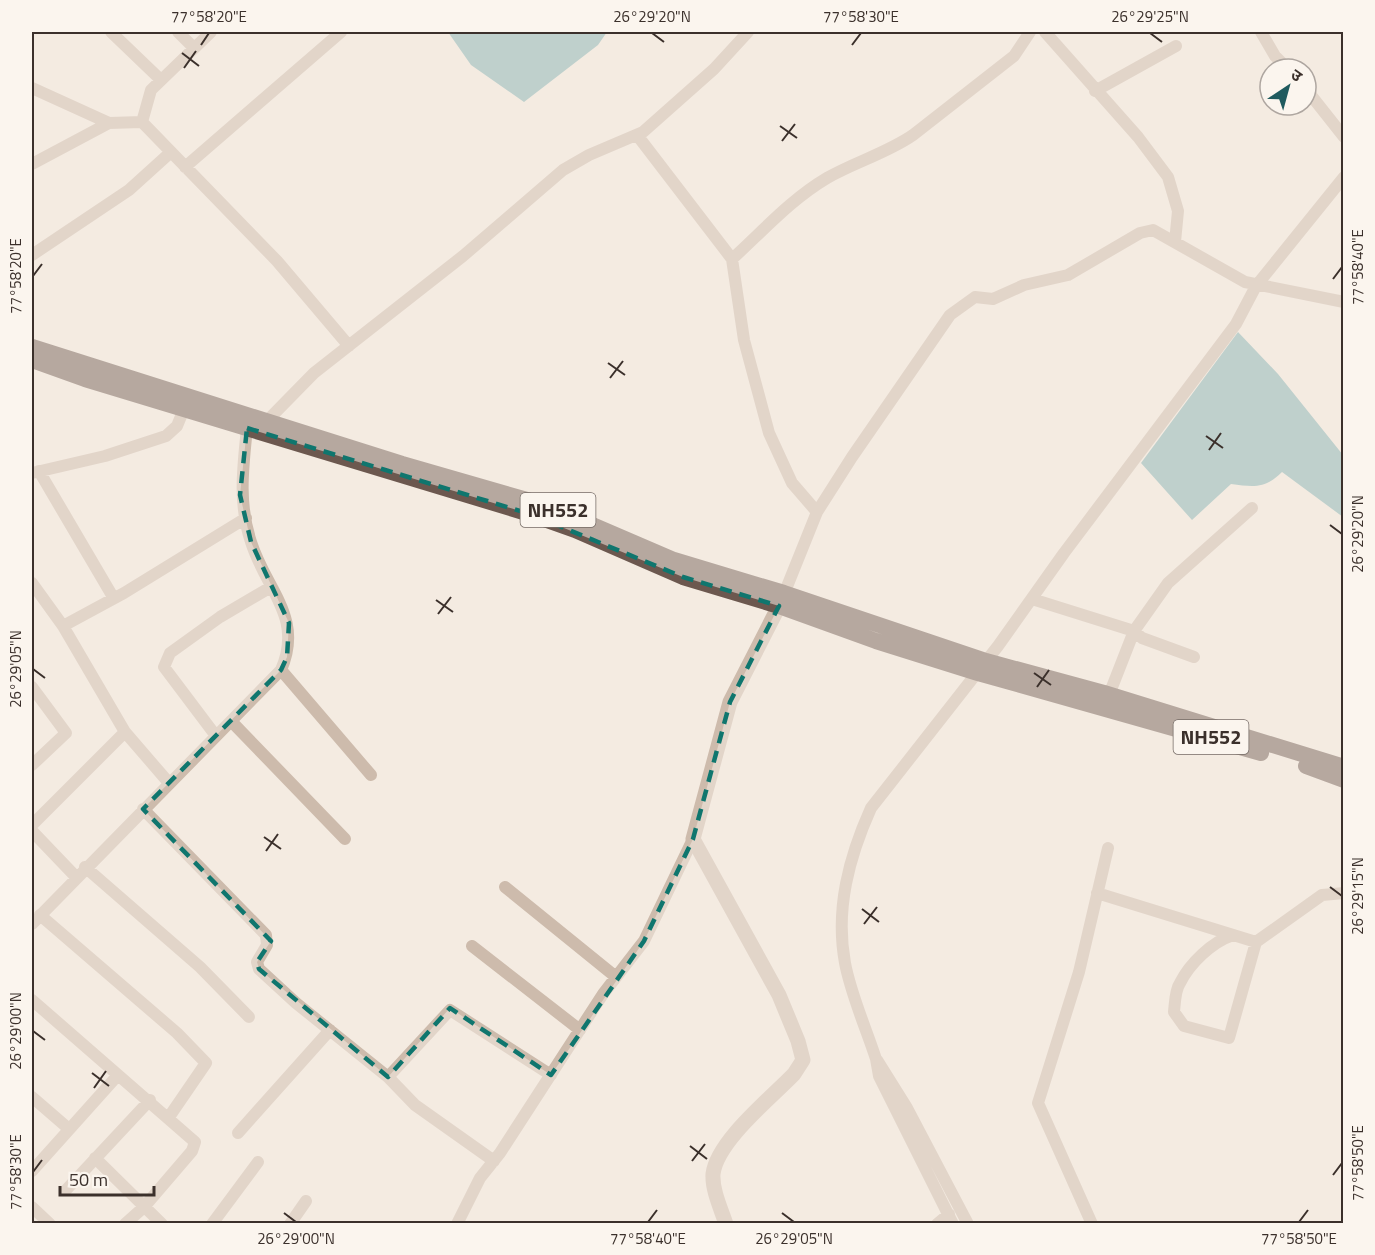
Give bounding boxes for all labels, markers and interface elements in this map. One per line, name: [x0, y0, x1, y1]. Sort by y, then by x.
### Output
text: 77°58'20"E: [171, 5, 247, 28]
text: 26°29'20"N: [613, 5, 691, 28]
text: 77°58'30"E: [823, 5, 899, 28]
text: 26°29'25"N: [1111, 5, 1189, 28]
north arrow: [1258, 57, 1318, 117]
text: उ: [1286, 62, 1308, 88]
text: 77°58'40"E: [1346, 229, 1369, 305]
text: 77°58'20"E: [4, 238, 27, 314]
road number: NH552: [520, 493, 596, 527]
text: 26°29'20"N: [1346, 495, 1369, 573]
text: 26°29'05"N: [4, 630, 27, 708]
road number: NH552: [1174, 720, 1248, 754]
text: 26°29'15"N: [1346, 857, 1369, 935]
text: 26°29'00"N: [4, 992, 27, 1070]
text: 77°58'50"E: [1346, 1125, 1369, 1201]
text: 77°58'30"E: [4, 1134, 27, 1210]
scale bar: [60, 1159, 154, 1197]
text: 50 m: [69, 1166, 108, 1193]
text: 26°29'00"N: [257, 1227, 335, 1250]
text: 77°58'40"E: [610, 1227, 686, 1250]
text: 26°29'05"N: [755, 1227, 833, 1250]
text: 77°58'50"E: [1261, 1227, 1337, 1250]

